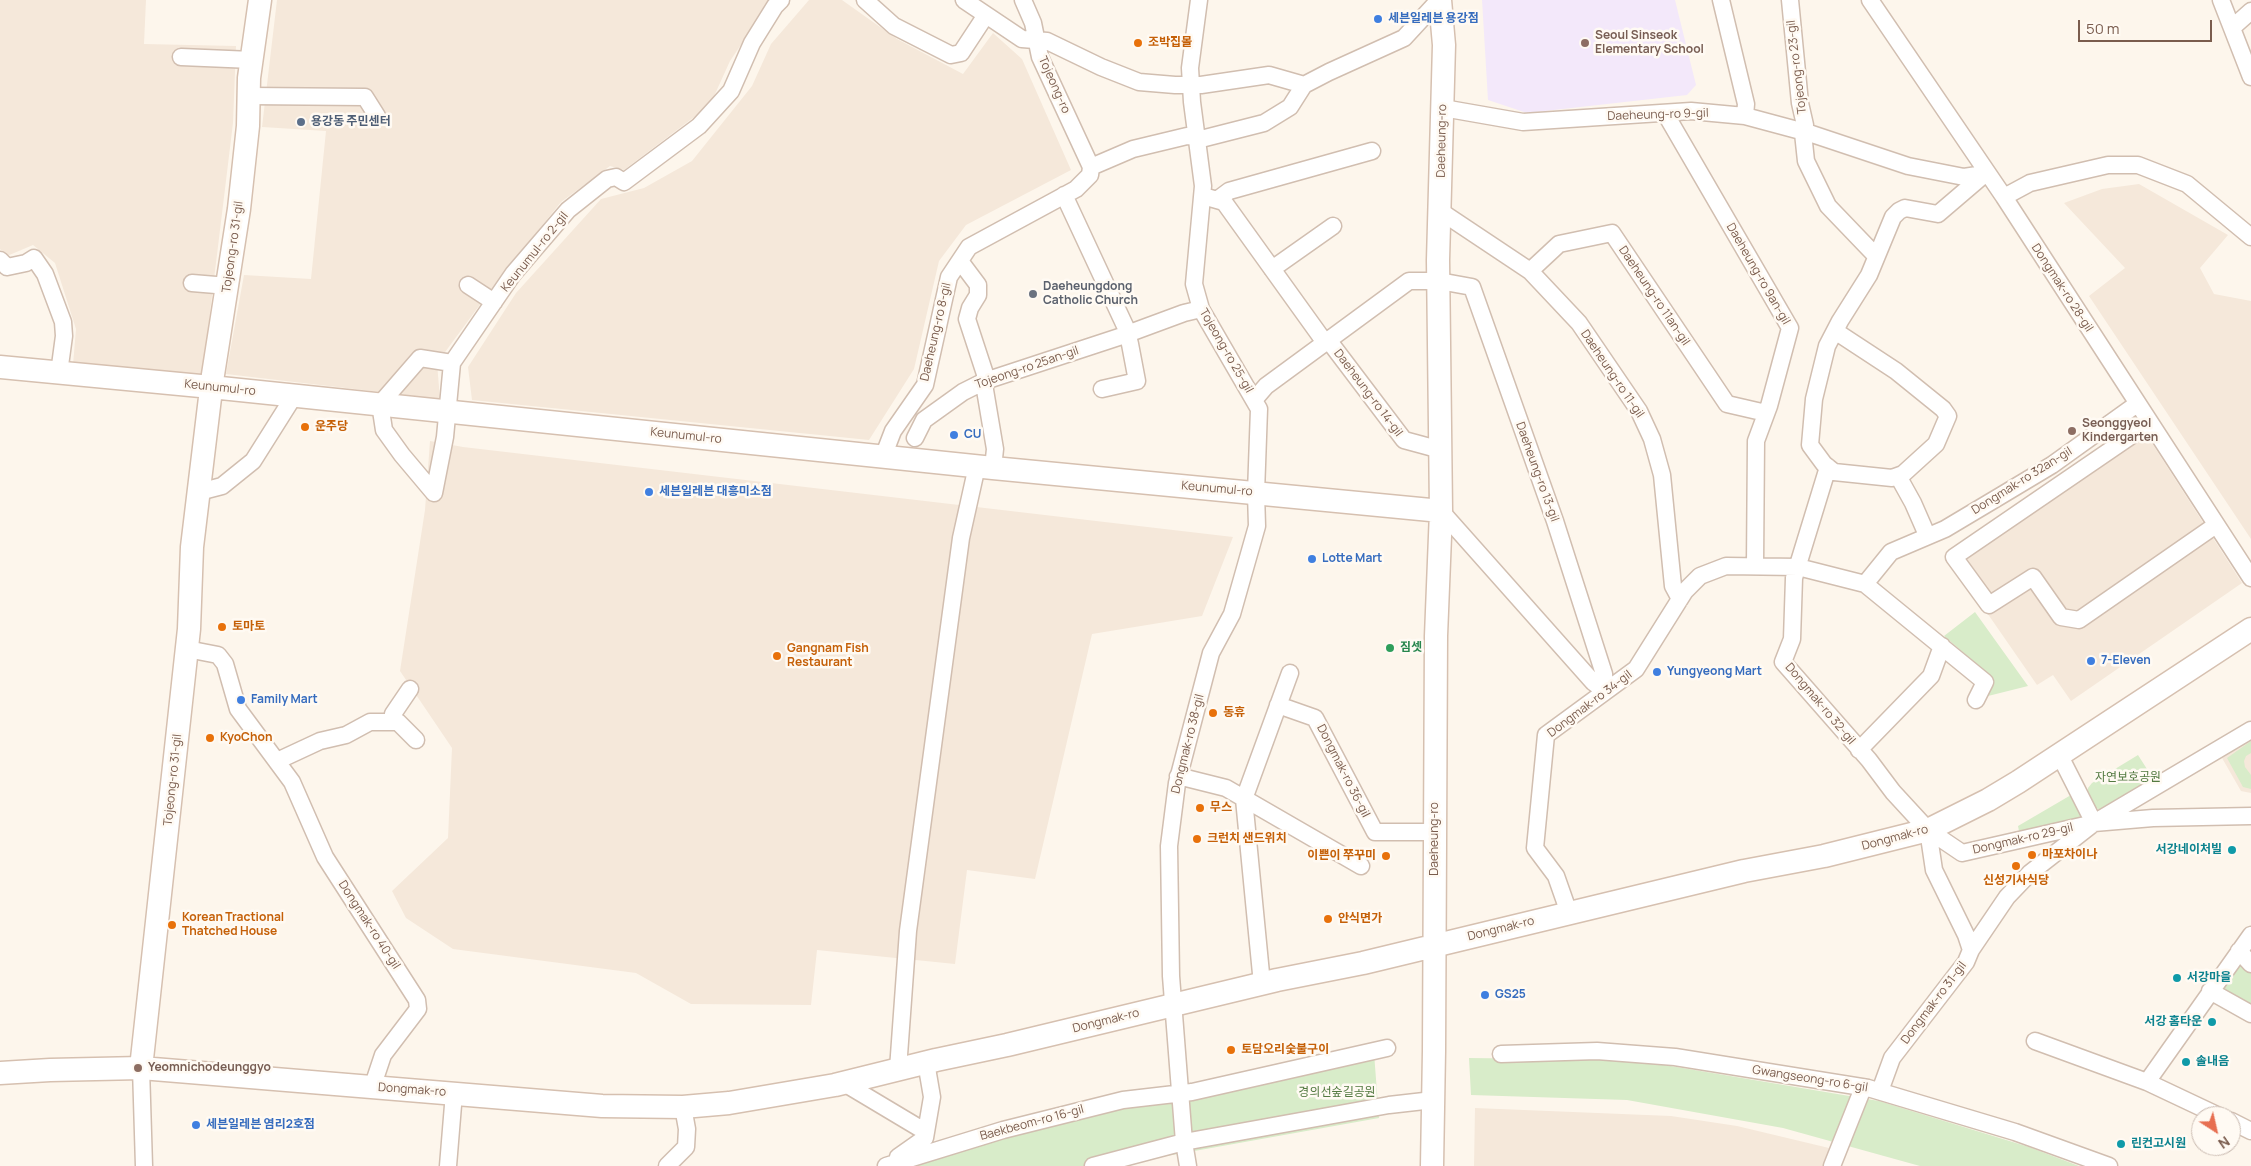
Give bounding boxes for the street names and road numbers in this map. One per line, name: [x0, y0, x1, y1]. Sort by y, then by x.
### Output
street label: Tojeong-ro 23-gil: [1784, 19, 1810, 115]
street label: Tojeong-ro: [1035, 54, 1073, 116]
street label: Daeheung-ro: [1434, 104, 1450, 178]
street label: Daeheung-ro 9-gil: [1607, 106, 1709, 124]
street label: Tojeong-ro 31-gil: [219, 200, 247, 294]
street label: Keunumul-ro 2-gil: [498, 209, 572, 295]
street label: Daeheung-ro 9an-gil: [1723, 221, 1793, 327]
street label: Dongmak-ro 28-gil: [2028, 241, 2096, 335]
street label: Daeheung-ro 11an-gil: [1615, 244, 1693, 348]
street label: Daeheung-ro 8-gil: [918, 281, 954, 383]
street label: Tojeong-ro 25-gil: [1196, 306, 1256, 396]
street label: Daeheung-ro 11-gil: [1577, 327, 1647, 421]
street label: Tojeong-ro 25an-gil: [973, 343, 1081, 393]
street label: Daeheung-ro 14-gil: [1331, 347, 1405, 439]
street label: Keunumul-ro: [184, 377, 256, 399]
street label: Daeheung-ro 13-gil: [1512, 420, 1562, 524]
street label: Keunumul-ro: [650, 425, 722, 447]
street label: Dongmak-ro 32an-gil: [1969, 444, 2075, 518]
street label: Keunumul-ro: [1181, 479, 1253, 499]
street label: Dongmak-ro 32-gil: [1782, 660, 1858, 748]
street label: Dongmak-ro 34-gil: [1545, 668, 1635, 740]
street label: Dongmak-ro 38-gil: [1169, 693, 1207, 795]
street label: Dongmak-ro 36-gil: [1313, 722, 1373, 820]
street label: Tojeong-ro 31-gil: [161, 733, 185, 827]
street label: Daeheung-ro: [1428, 802, 1442, 876]
street label: Dongmak-ro 29-gil: [1971, 820, 2075, 858]
street label: Dongmak-ro: [1860, 822, 1930, 854]
street label: Dongmak-ro 40-gil: [335, 878, 403, 972]
street label: Dongmak-ro: [1466, 914, 1536, 944]
street label: Dongmak-ro 31-gil: [1898, 959, 1970, 1047]
street label: Dongmak-ro: [1071, 1006, 1141, 1036]
street label: Gwangseong-ro 6-gil: [1751, 1063, 1869, 1095]
street label: Dongmak-ro: [377, 1080, 447, 1100]
street label: Baekbeom-ro 16-gil: [978, 1102, 1086, 1144]

